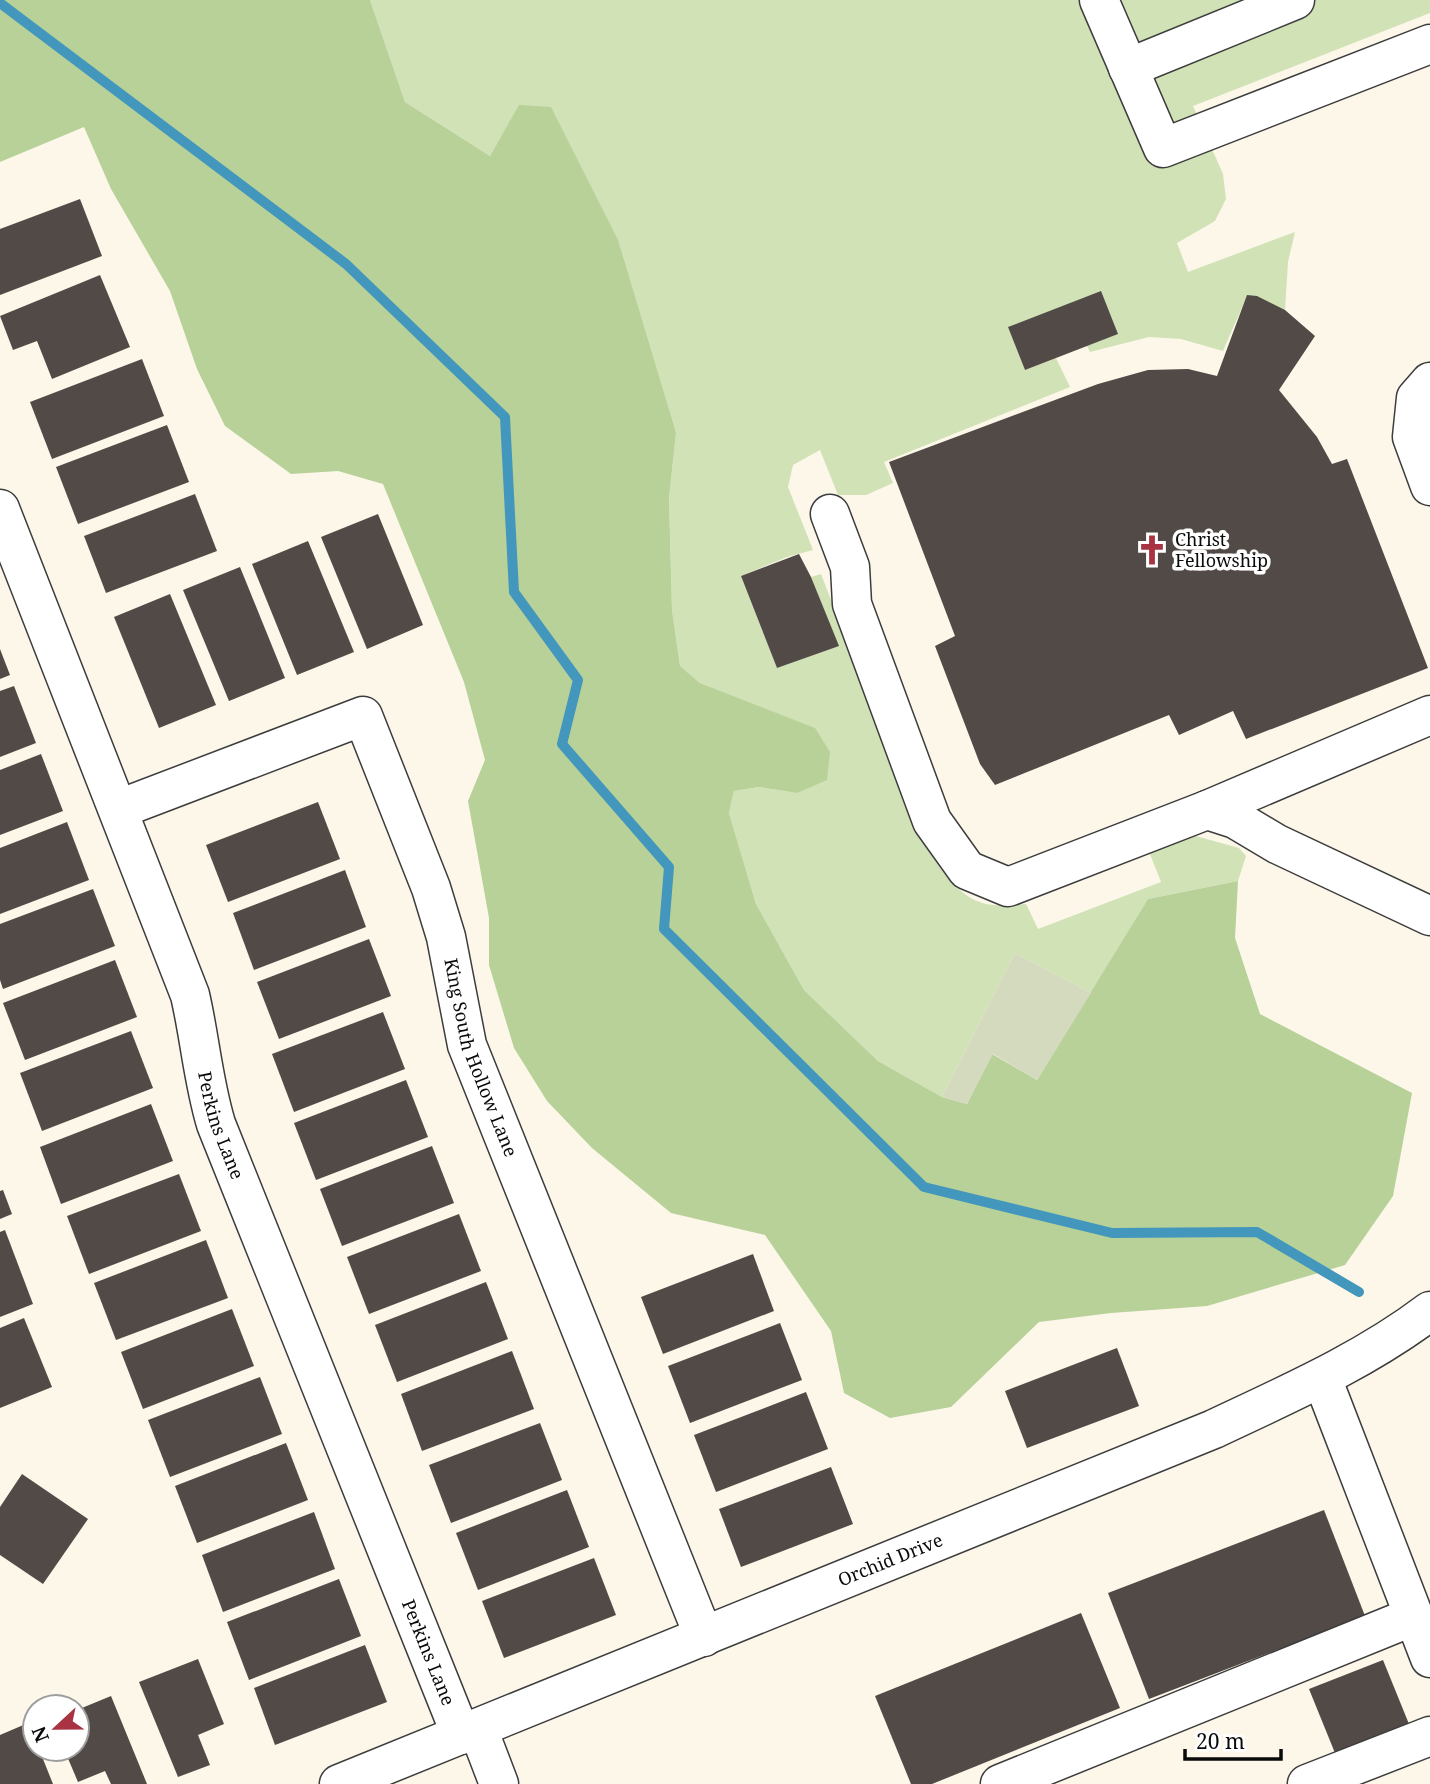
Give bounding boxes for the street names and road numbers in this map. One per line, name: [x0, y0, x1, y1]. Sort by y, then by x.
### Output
street label: King South Hollow Lane: [439, 956, 523, 1160]
street label: Perkins Lane: [193, 1069, 250, 1183]
street label: Orchid Drive: [834, 1527, 946, 1591]
street label: Perkins Lane: [397, 1596, 461, 1709]

